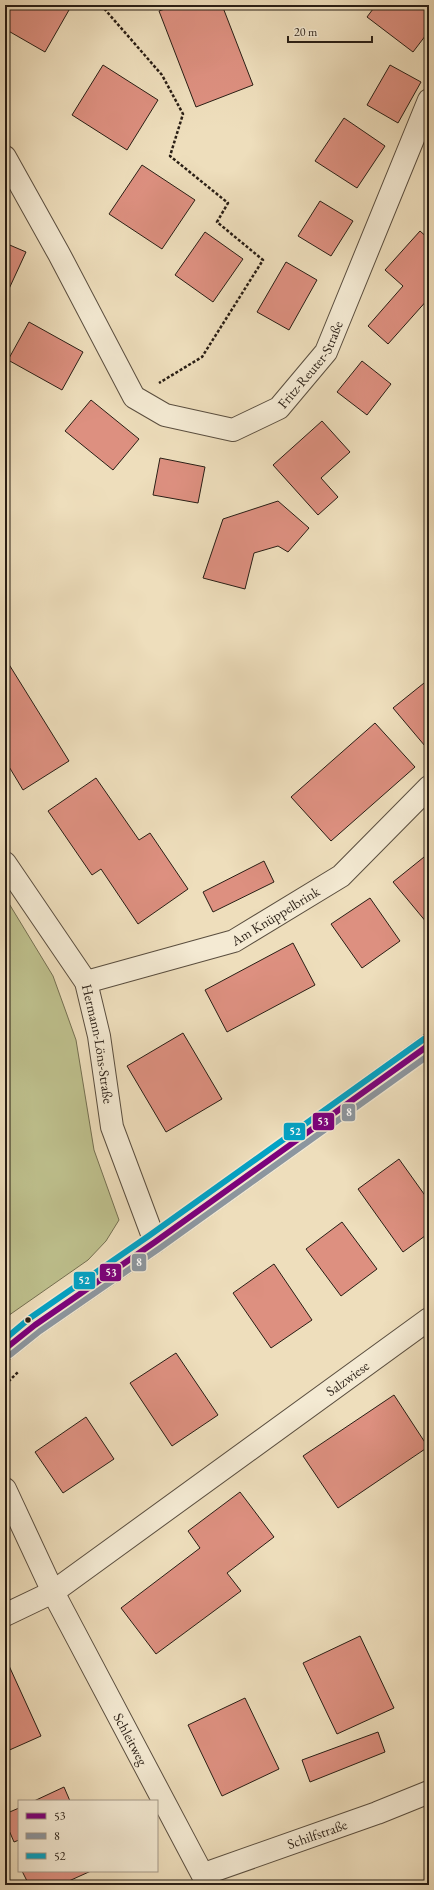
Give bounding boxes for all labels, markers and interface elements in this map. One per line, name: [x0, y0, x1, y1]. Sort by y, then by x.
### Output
scale bar: [288, 18, 372, 44]
text: 20 m: [294, 24, 318, 40]
street label: Fritz-Reuter-Straße: [273, 318, 347, 412]
street label: Am Knüppelbrink: [227, 882, 323, 950]
street label: Hermann-Löns-Straße: [78, 982, 118, 1105]
line badge: 8: [341, 1103, 356, 1122]
text: 8: [346, 1105, 352, 1119]
line badge: 53: [312, 1112, 335, 1131]
text: 53: [317, 1114, 329, 1128]
line badge: 52: [283, 1122, 306, 1141]
text: 52: [289, 1124, 301, 1138]
line badge: 8: [131, 1253, 147, 1272]
text: 8: [136, 1255, 142, 1269]
line badge: 53: [99, 1263, 122, 1282]
text: 53: [105, 1265, 117, 1279]
line badge: 52: [73, 1271, 96, 1290]
text: 52: [78, 1273, 90, 1287]
unlabelled marker: [23, 1315, 33, 1325]
street label: Salzwiese: [322, 1356, 373, 1400]
street label: Schleitweg: [110, 1710, 152, 1769]
legend: [18, 1800, 158, 1872]
text: 53: [54, 1808, 66, 1824]
street label: Schilfstraße: [285, 1815, 350, 1853]
text: 8: [54, 1828, 60, 1844]
text: 52: [54, 1848, 66, 1864]

